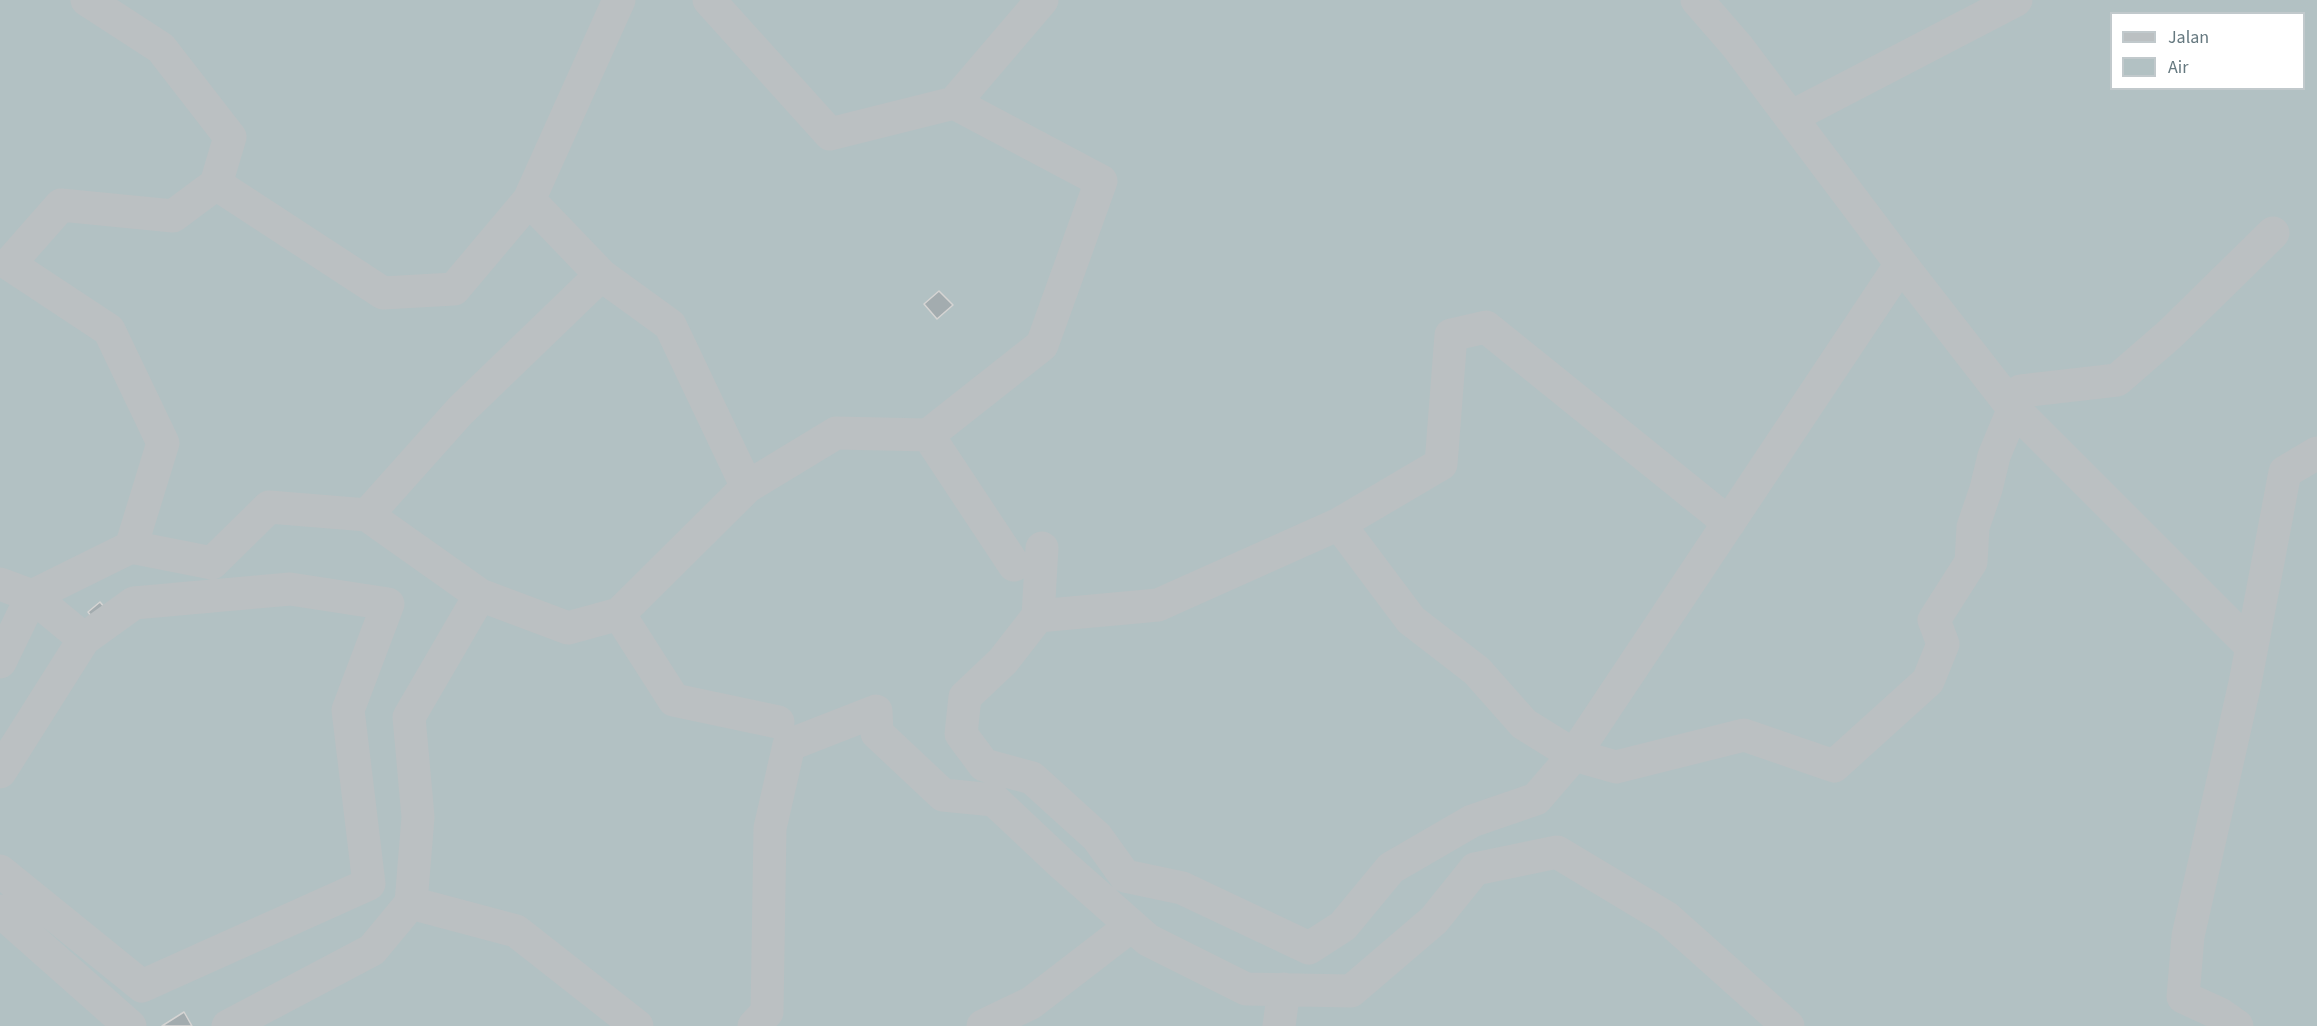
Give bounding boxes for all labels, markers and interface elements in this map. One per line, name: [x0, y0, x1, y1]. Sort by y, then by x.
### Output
legend: [2110, 12, 2305, 90]
text: Jalan: [2168, 25, 2209, 50]
text: Air: [2168, 55, 2188, 80]

